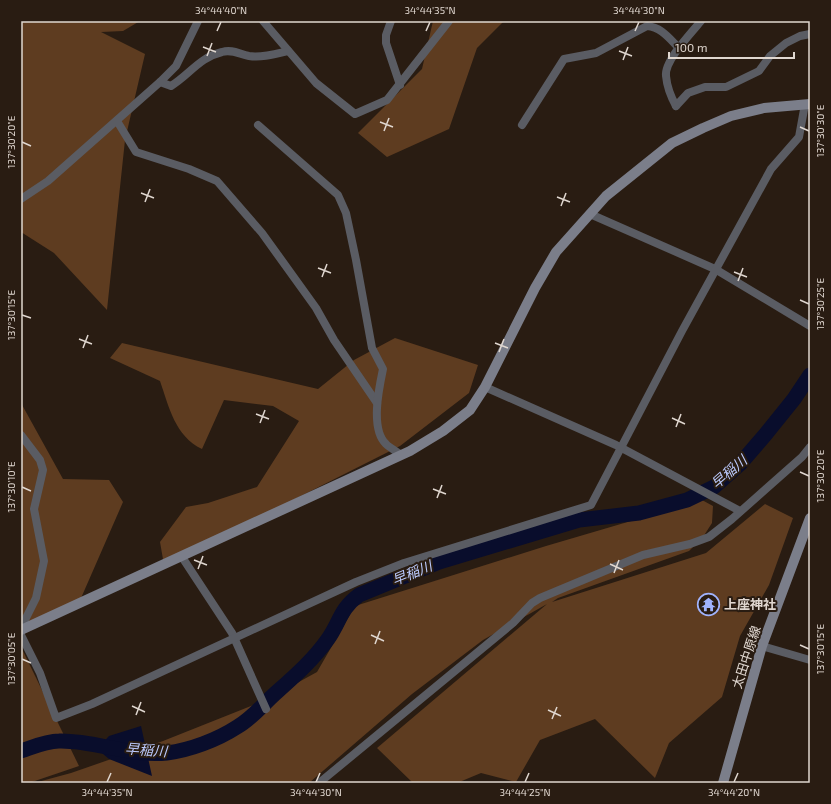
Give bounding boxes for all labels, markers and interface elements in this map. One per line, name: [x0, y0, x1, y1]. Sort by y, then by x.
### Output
text: 34°44'40"N: [195, 4, 247, 16]
text: 34°44'35"N: [404, 4, 456, 16]
text: 34°44'30"N: [613, 4, 665, 16]
scale bar: [669, 34, 794, 60]
text: 100 m: [675, 40, 707, 54]
text: 137°30'30"E: [814, 104, 826, 157]
text: 137°30'20"E: [5, 115, 17, 168]
text: 137°30'25"E: [814, 278, 826, 330]
text: 137°30'15"E: [5, 289, 17, 340]
text: 137°30'20"E: [814, 449, 826, 502]
water label: 早稲川: [707, 450, 752, 492]
text: 137°30'10"E: [5, 461, 17, 513]
water label: 早稲川: [389, 556, 436, 588]
temple icon: 上座神社: [695, 591, 721, 617]
place label: 上座神社: [724, 596, 776, 612]
text: 137°30'15"E: [814, 623, 826, 674]
street label: 太田中原線: [728, 624, 764, 690]
text: 137°30'05"E: [5, 632, 17, 685]
water label: 早稲川: [124, 740, 170, 760]
text: 34°44'35"N: [81, 786, 133, 798]
text: 34°44'30"N: [290, 786, 342, 798]
text: 34°44'25"N: [499, 786, 551, 798]
text: 34°44'20"N: [708, 786, 760, 798]

